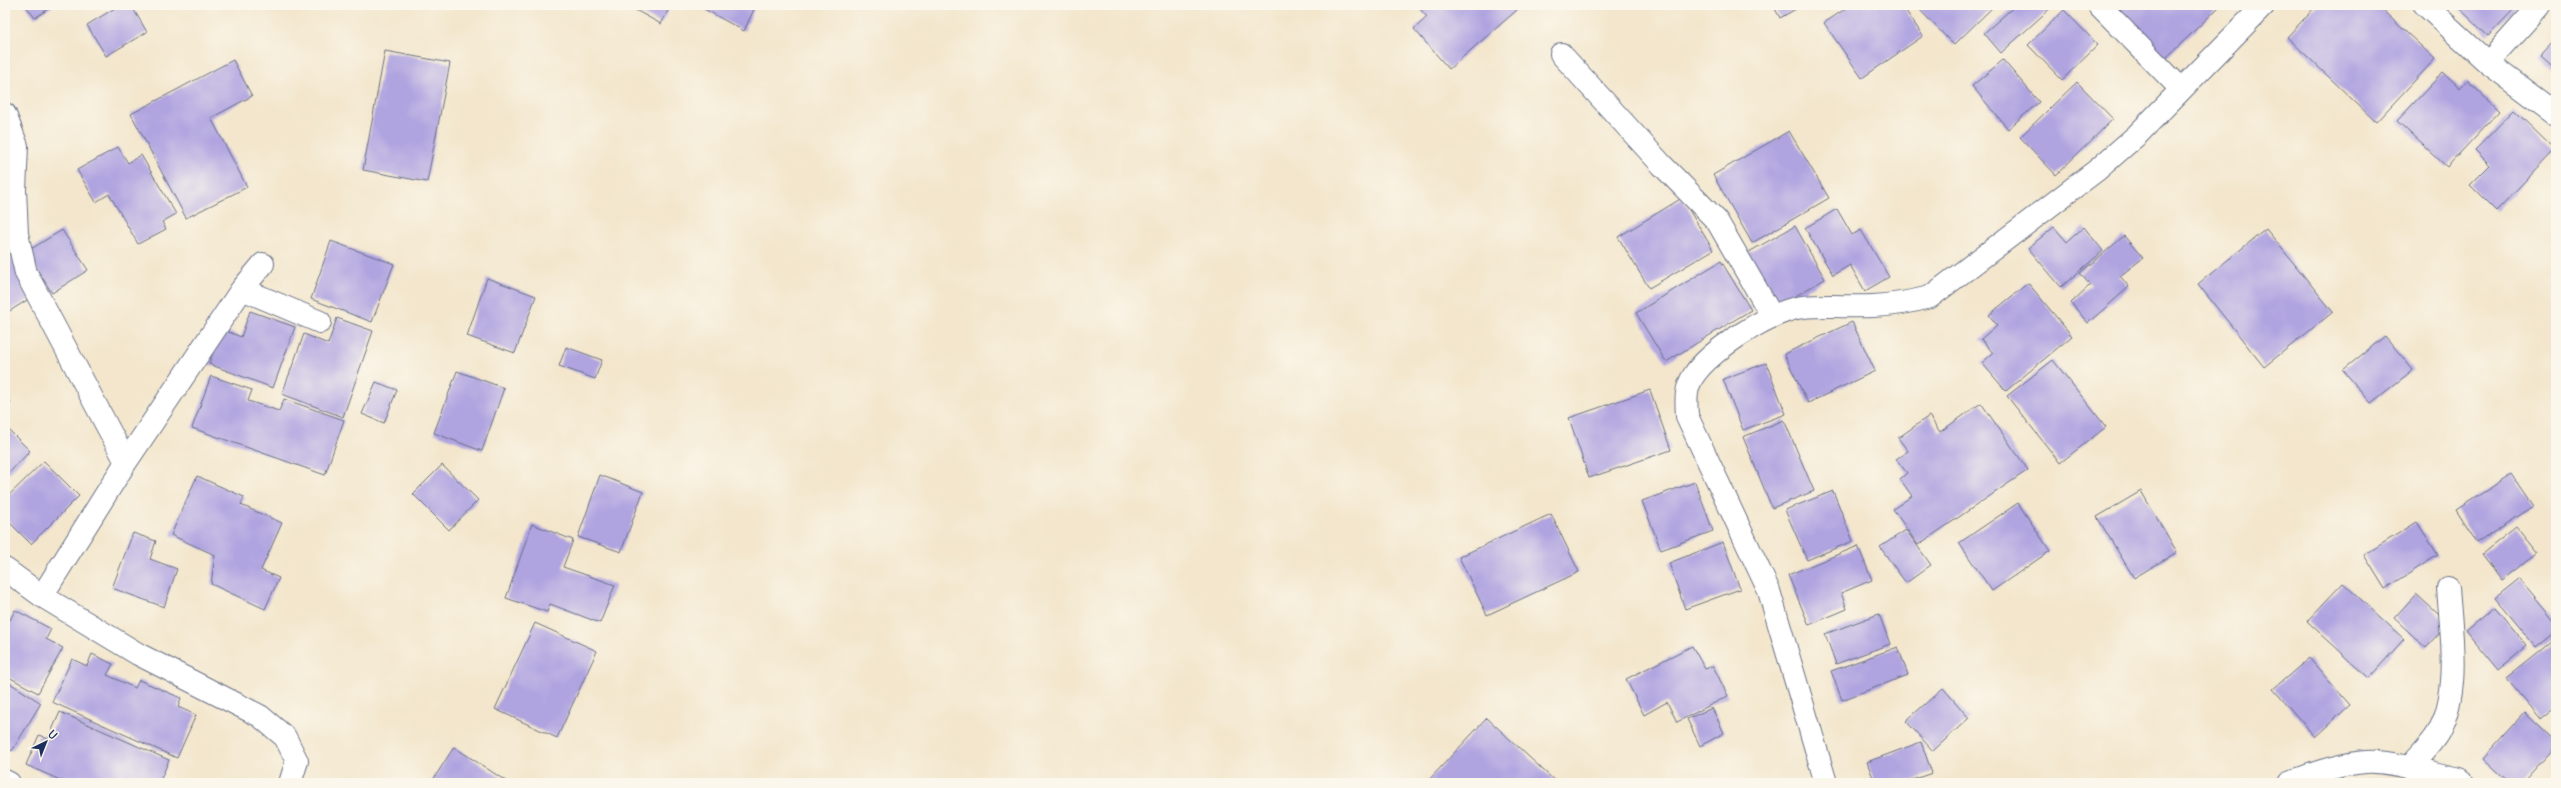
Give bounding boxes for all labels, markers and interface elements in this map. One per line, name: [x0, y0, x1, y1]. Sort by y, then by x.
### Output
north arrow: [26, 722, 66, 762]
text: U: [45, 727, 60, 742]

